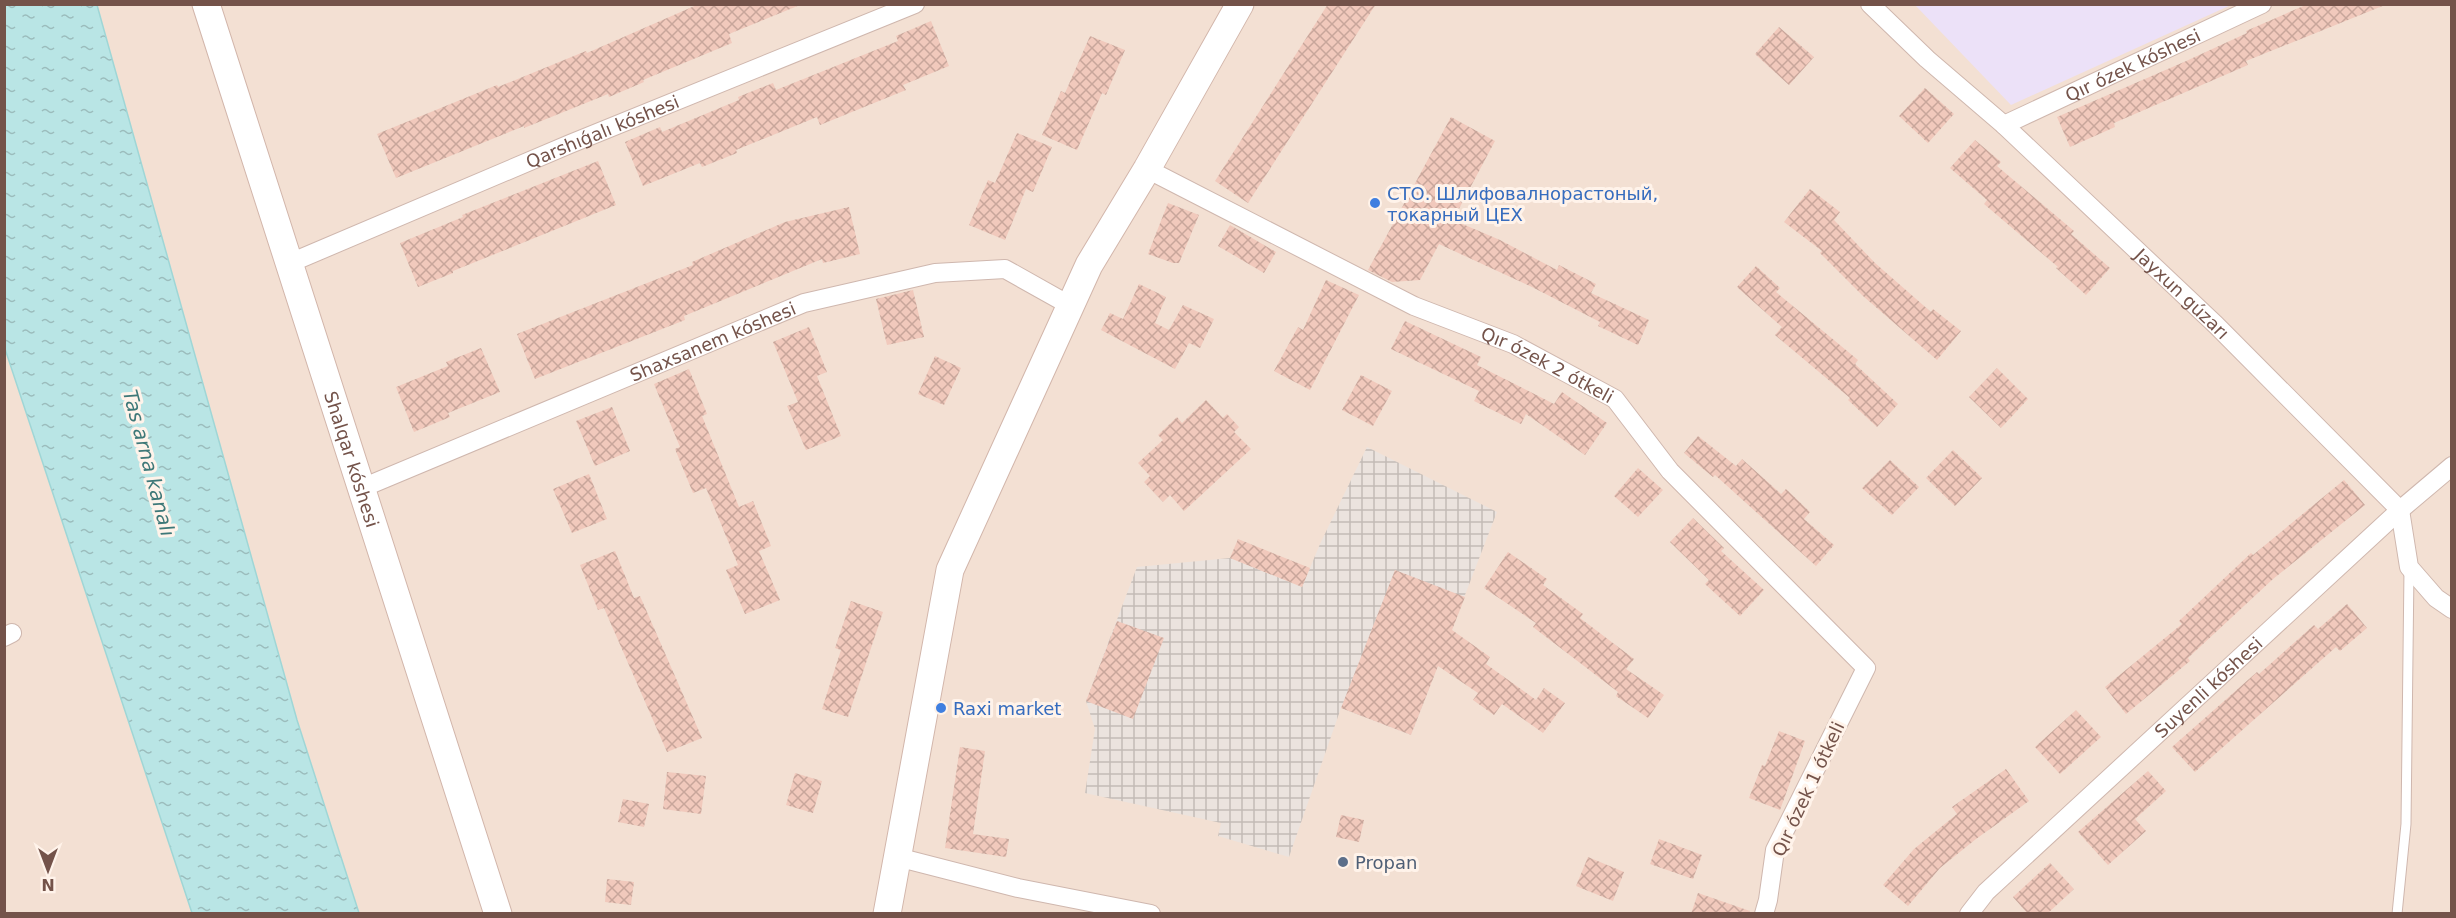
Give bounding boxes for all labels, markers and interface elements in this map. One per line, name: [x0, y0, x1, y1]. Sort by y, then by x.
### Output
street label: Qır ózek kóshesi: [2061, 24, 2204, 105]
street label: Qarshıǵalı kóshesi: [523, 90, 682, 172]
place label: СТО. Шлифовалнорастоный, токарный ЦЕХ: [1387, 183, 1658, 225]
marker: СТО. Шлифовалнорастоный, токарный ЦЕХ: [1368, 196, 1382, 210]
street label: Jayxun gúzarı: [2130, 243, 2234, 343]
street label: Shaxsanem kóshesi: [626, 297, 799, 385]
street label: Qır ózek 2 ótkeli: [1478, 322, 1617, 407]
water label: Tas arna kanalı: [118, 387, 180, 539]
street label: Shalqar kóshesi: [320, 389, 384, 530]
street label: Suyenli kóshesi: [2150, 632, 2266, 742]
place label: Raxi market: [953, 698, 1061, 719]
marker: Raxi market: [934, 701, 948, 715]
street label: Qır ózek 1 ótkeli: [1768, 718, 1848, 860]
north arrow: [18, 840, 78, 900]
place label: Propan: [1355, 852, 1417, 873]
marker: Propan: [1336, 855, 1350, 869]
text: N: [41, 875, 55, 894]

